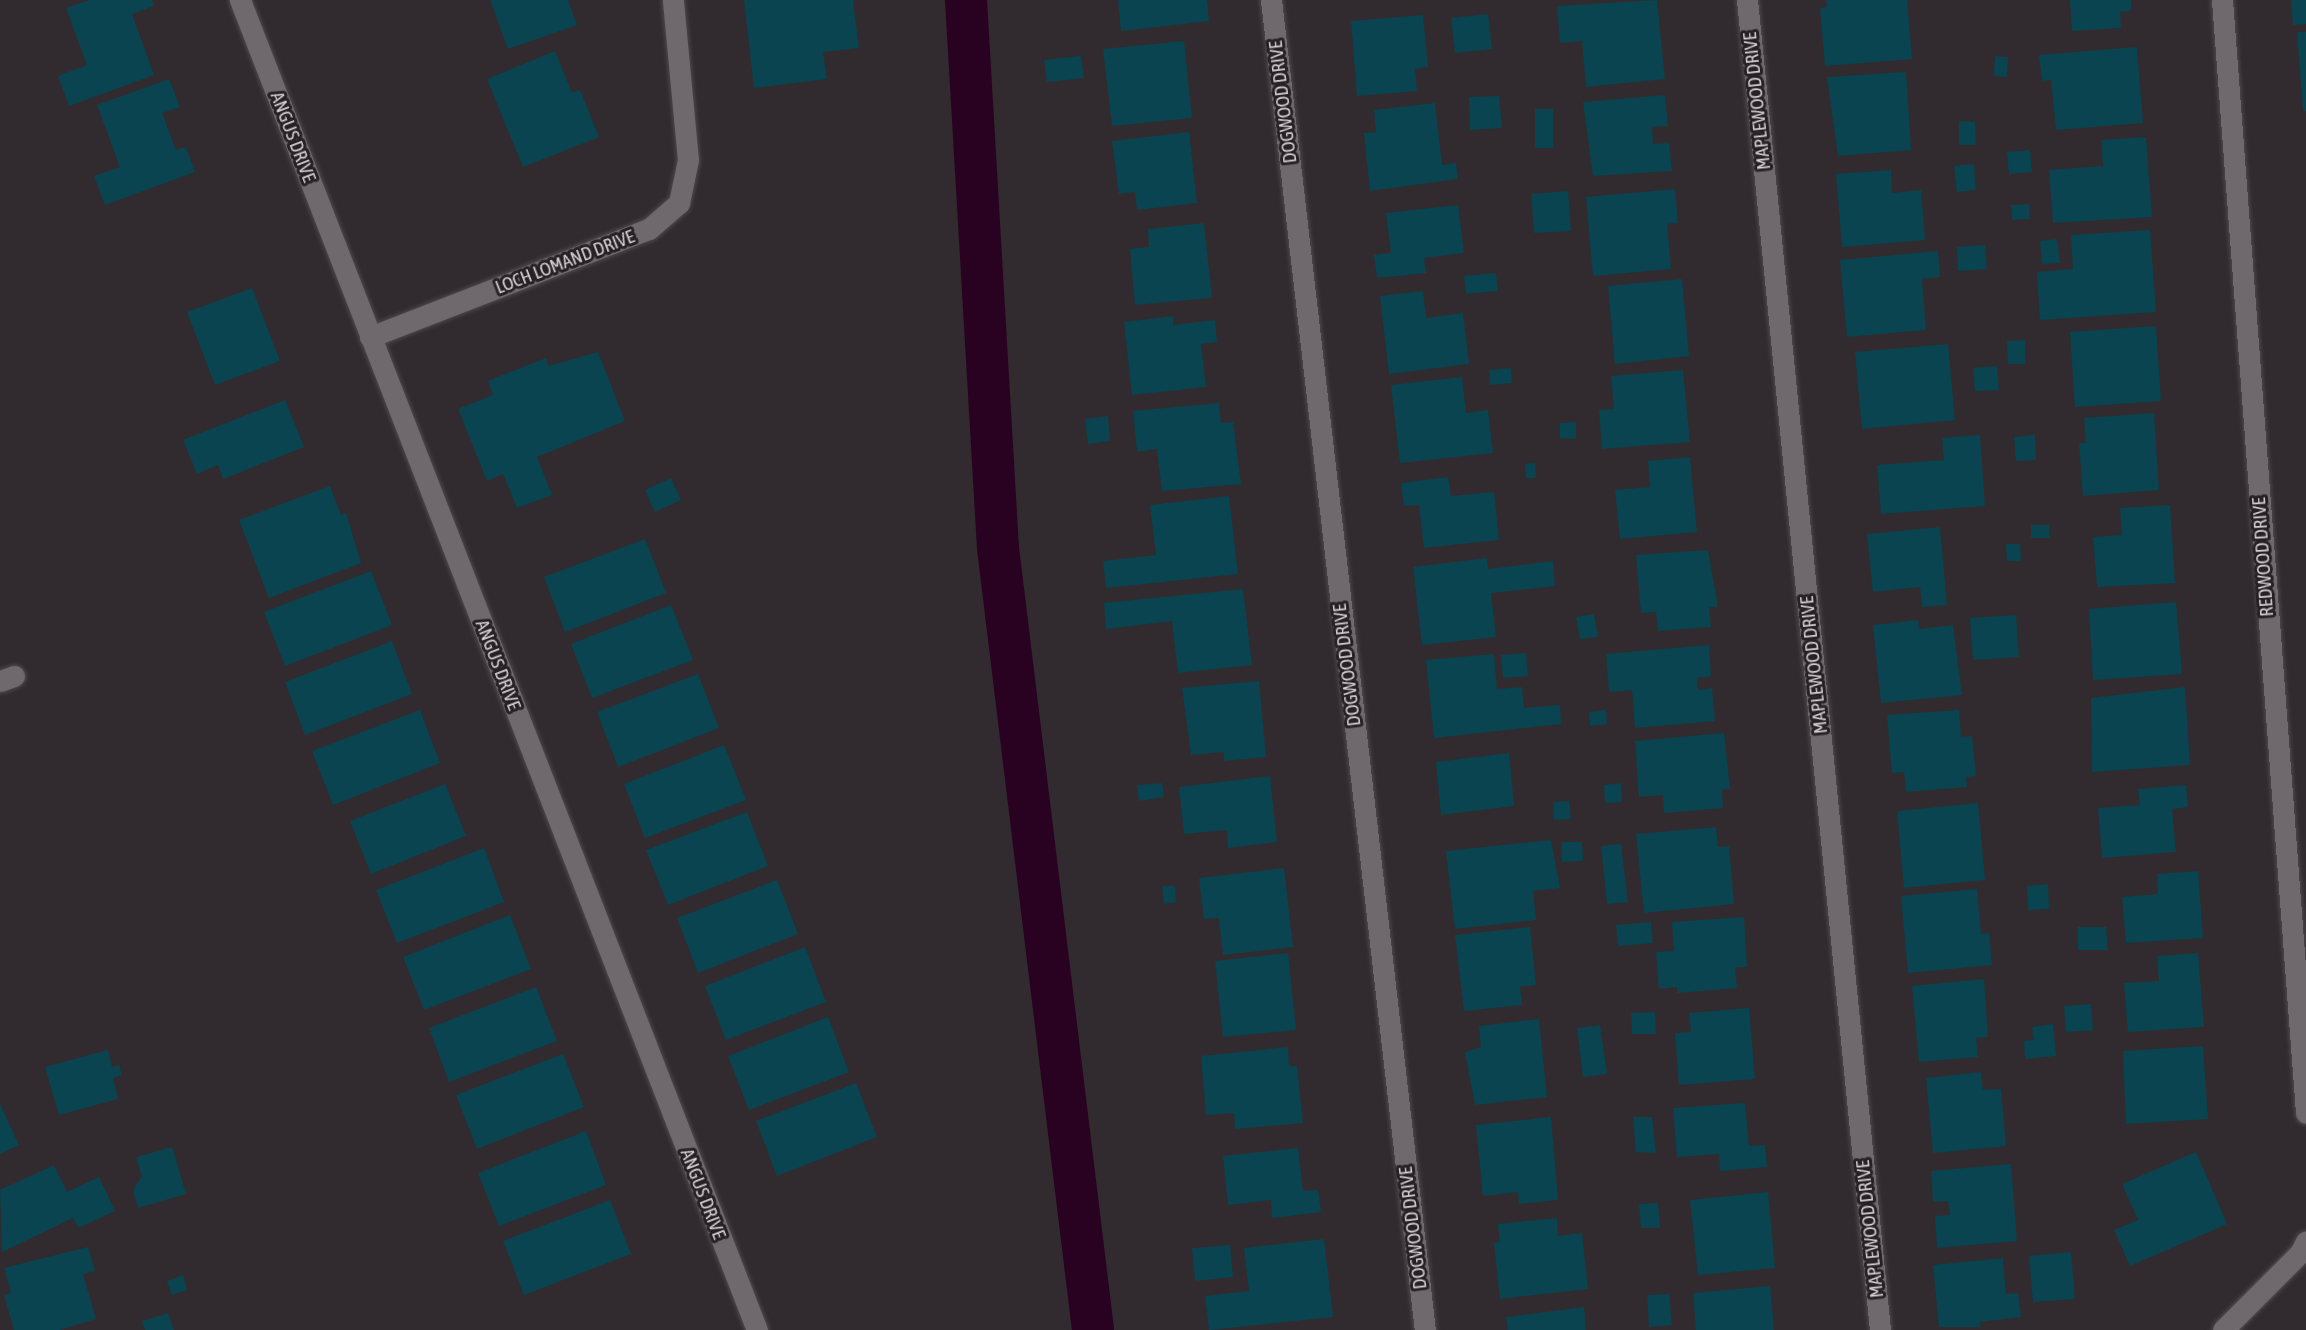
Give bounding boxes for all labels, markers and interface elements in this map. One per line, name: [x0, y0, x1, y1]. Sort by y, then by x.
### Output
street label: MAPLEWOOD DRIVE: [1738, 31, 1776, 171]
street label: DOGWOOD DRIVE: [1264, 39, 1302, 165]
street label: ANGUS DRIVE: [265, 89, 321, 185]
street label: LOCH LOMAND DRIVE: [492, 225, 638, 299]
street label: REDWOOD DRIVE: [2247, 497, 2279, 617]
street label: MAPLEWOOD DRIVE: [1795, 595, 1833, 735]
street label: DOGWOOD DRIVE: [1328, 602, 1366, 728]
street label: ANGUS DRIVE: [470, 617, 526, 713]
street label: ANGUS DRIVE: [675, 1146, 731, 1242]
street label: MAPLEWOOD DRIVE: [1851, 1159, 1889, 1299]
street label: DOGWOOD DRIVE: [1394, 1165, 1432, 1291]

